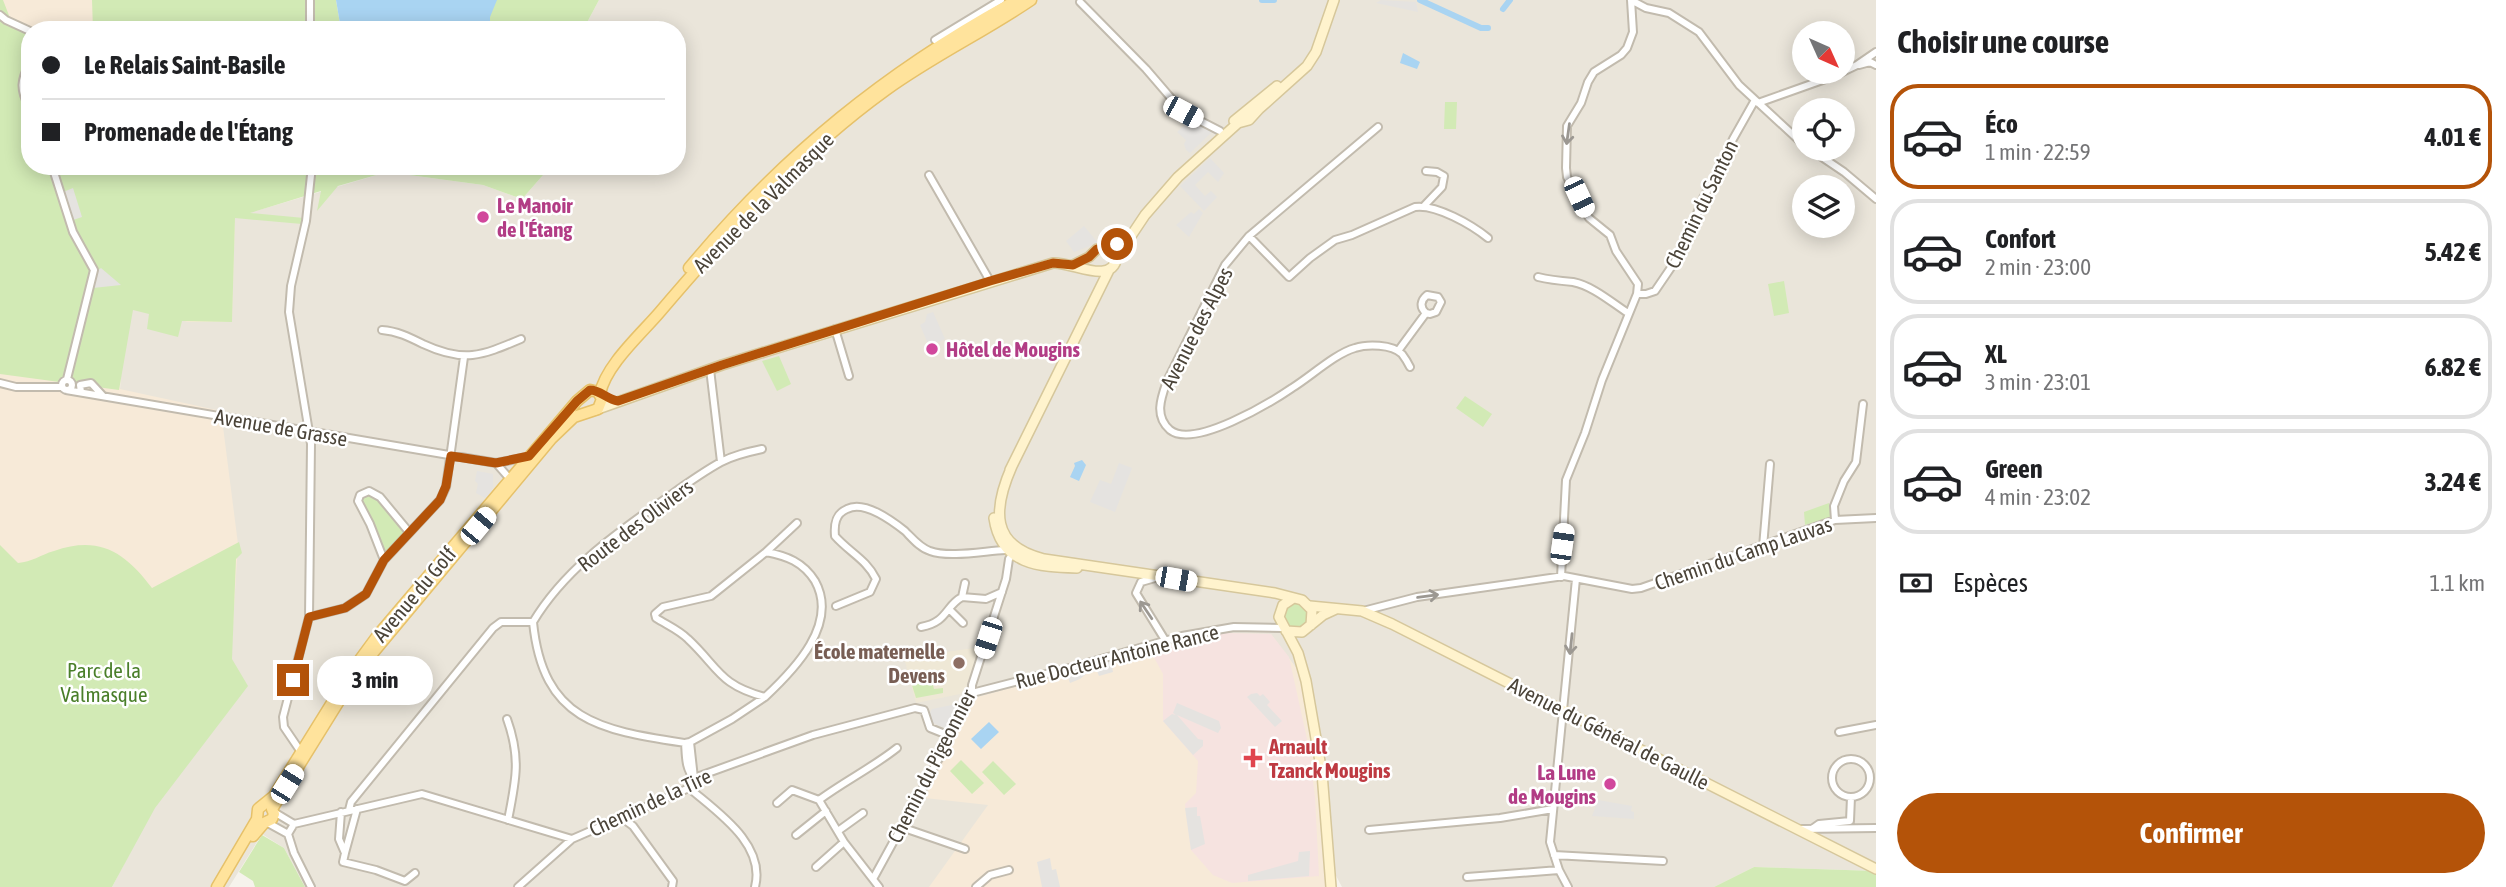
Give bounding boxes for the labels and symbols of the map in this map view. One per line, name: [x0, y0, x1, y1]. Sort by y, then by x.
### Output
north arrow: [1792, 21, 1855, 84]
car: [1160, 93, 1207, 131]
one-way arrow: [1561, 122, 1574, 145]
street label: Avenue de la Valmasque: [688, 127, 838, 277]
street label: Chemin du Santon: [1660, 136, 1742, 272]
car: [1561, 174, 1598, 220]
place label: Le Manoir de l'Étang: [497, 193, 573, 241]
marker: Le Manoir de l'Étang: [475, 209, 491, 225]
route start: [1101, 228, 1133, 260]
street label: Avenue des Alpes: [1155, 263, 1237, 393]
place label: Hôtel de Mougins: [946, 337, 1080, 361]
marker: Hôtel de Mougins: [924, 341, 940, 357]
street label: Avenue de Grasse: [213, 404, 349, 450]
street label: Route des Oliviers: [573, 474, 697, 576]
car: [457, 503, 500, 549]
street label: Chemin du Camp Lauvas: [1651, 511, 1835, 595]
car: [1549, 522, 1576, 566]
street label: Avenue du Golf: [367, 542, 461, 646]
car: [1154, 565, 1199, 593]
one-way arrow: [1416, 589, 1439, 602]
one-way arrow: [1139, 600, 1153, 620]
car: [972, 615, 1005, 661]
street label: Rue Docteur Antoine Rance: [1013, 619, 1221, 693]
one-way arrow: [1564, 633, 1577, 655]
place label: École maternelle Devens: [814, 639, 946, 687]
marker: École maternelle Devens: [951, 655, 967, 671]
callout: 3 min: [318, 656, 433, 704]
park label: Parc de la Valmasque: [61, 658, 147, 706]
route end: [277, 664, 309, 696]
street label: Avenue du Général de Gaulle: [1505, 672, 1713, 794]
street label: Chemin du Pigeonnier: [882, 685, 980, 847]
place label: Arnault Tzanck Mougins: [1268, 734, 1391, 782]
marker: Arnault Tzanck Mougins: [1243, 748, 1263, 768]
place label: La Lune de Mougins: [1508, 760, 1597, 808]
car: [267, 761, 308, 807]
street label: Chemin de la Tire: [585, 763, 715, 841]
marker: La Lune de Mougins: [1602, 776, 1618, 792]

